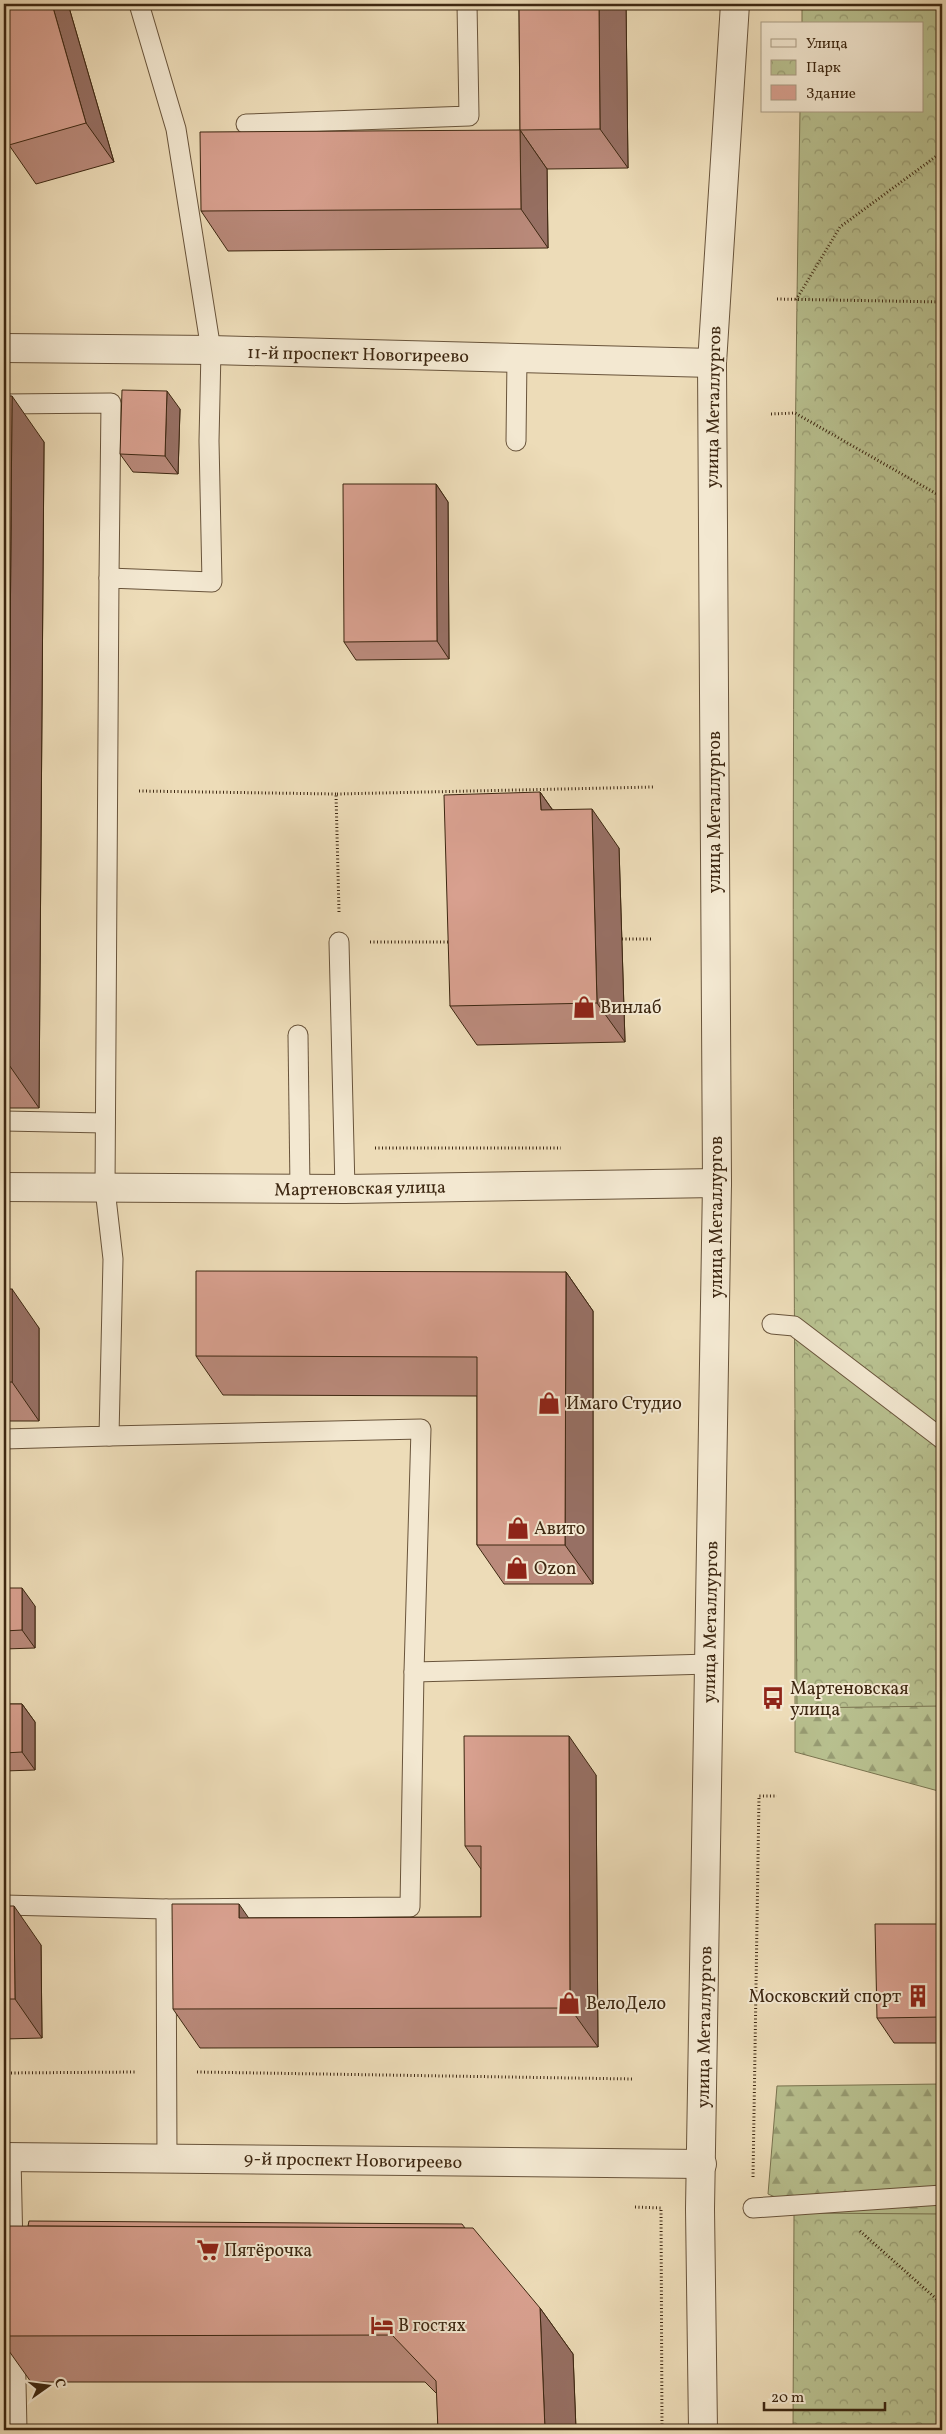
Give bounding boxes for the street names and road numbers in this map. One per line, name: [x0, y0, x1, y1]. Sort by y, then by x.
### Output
street label: улица Металлургов: [701, 326, 728, 488]
street label: 11-й проспект Новогиреево: [247, 341, 469, 370]
street label: улица Металлургов: [703, 731, 728, 893]
street label: улица Металлургов: [705, 1136, 730, 1298]
street label: Мартеновская улица: [274, 1176, 446, 1203]
street label: улица Металлургов: [698, 1541, 725, 1703]
street label: улица Металлургов: [692, 1946, 719, 2108]
street label: 9-й проспект Новогиреево: [244, 2147, 462, 2176]

